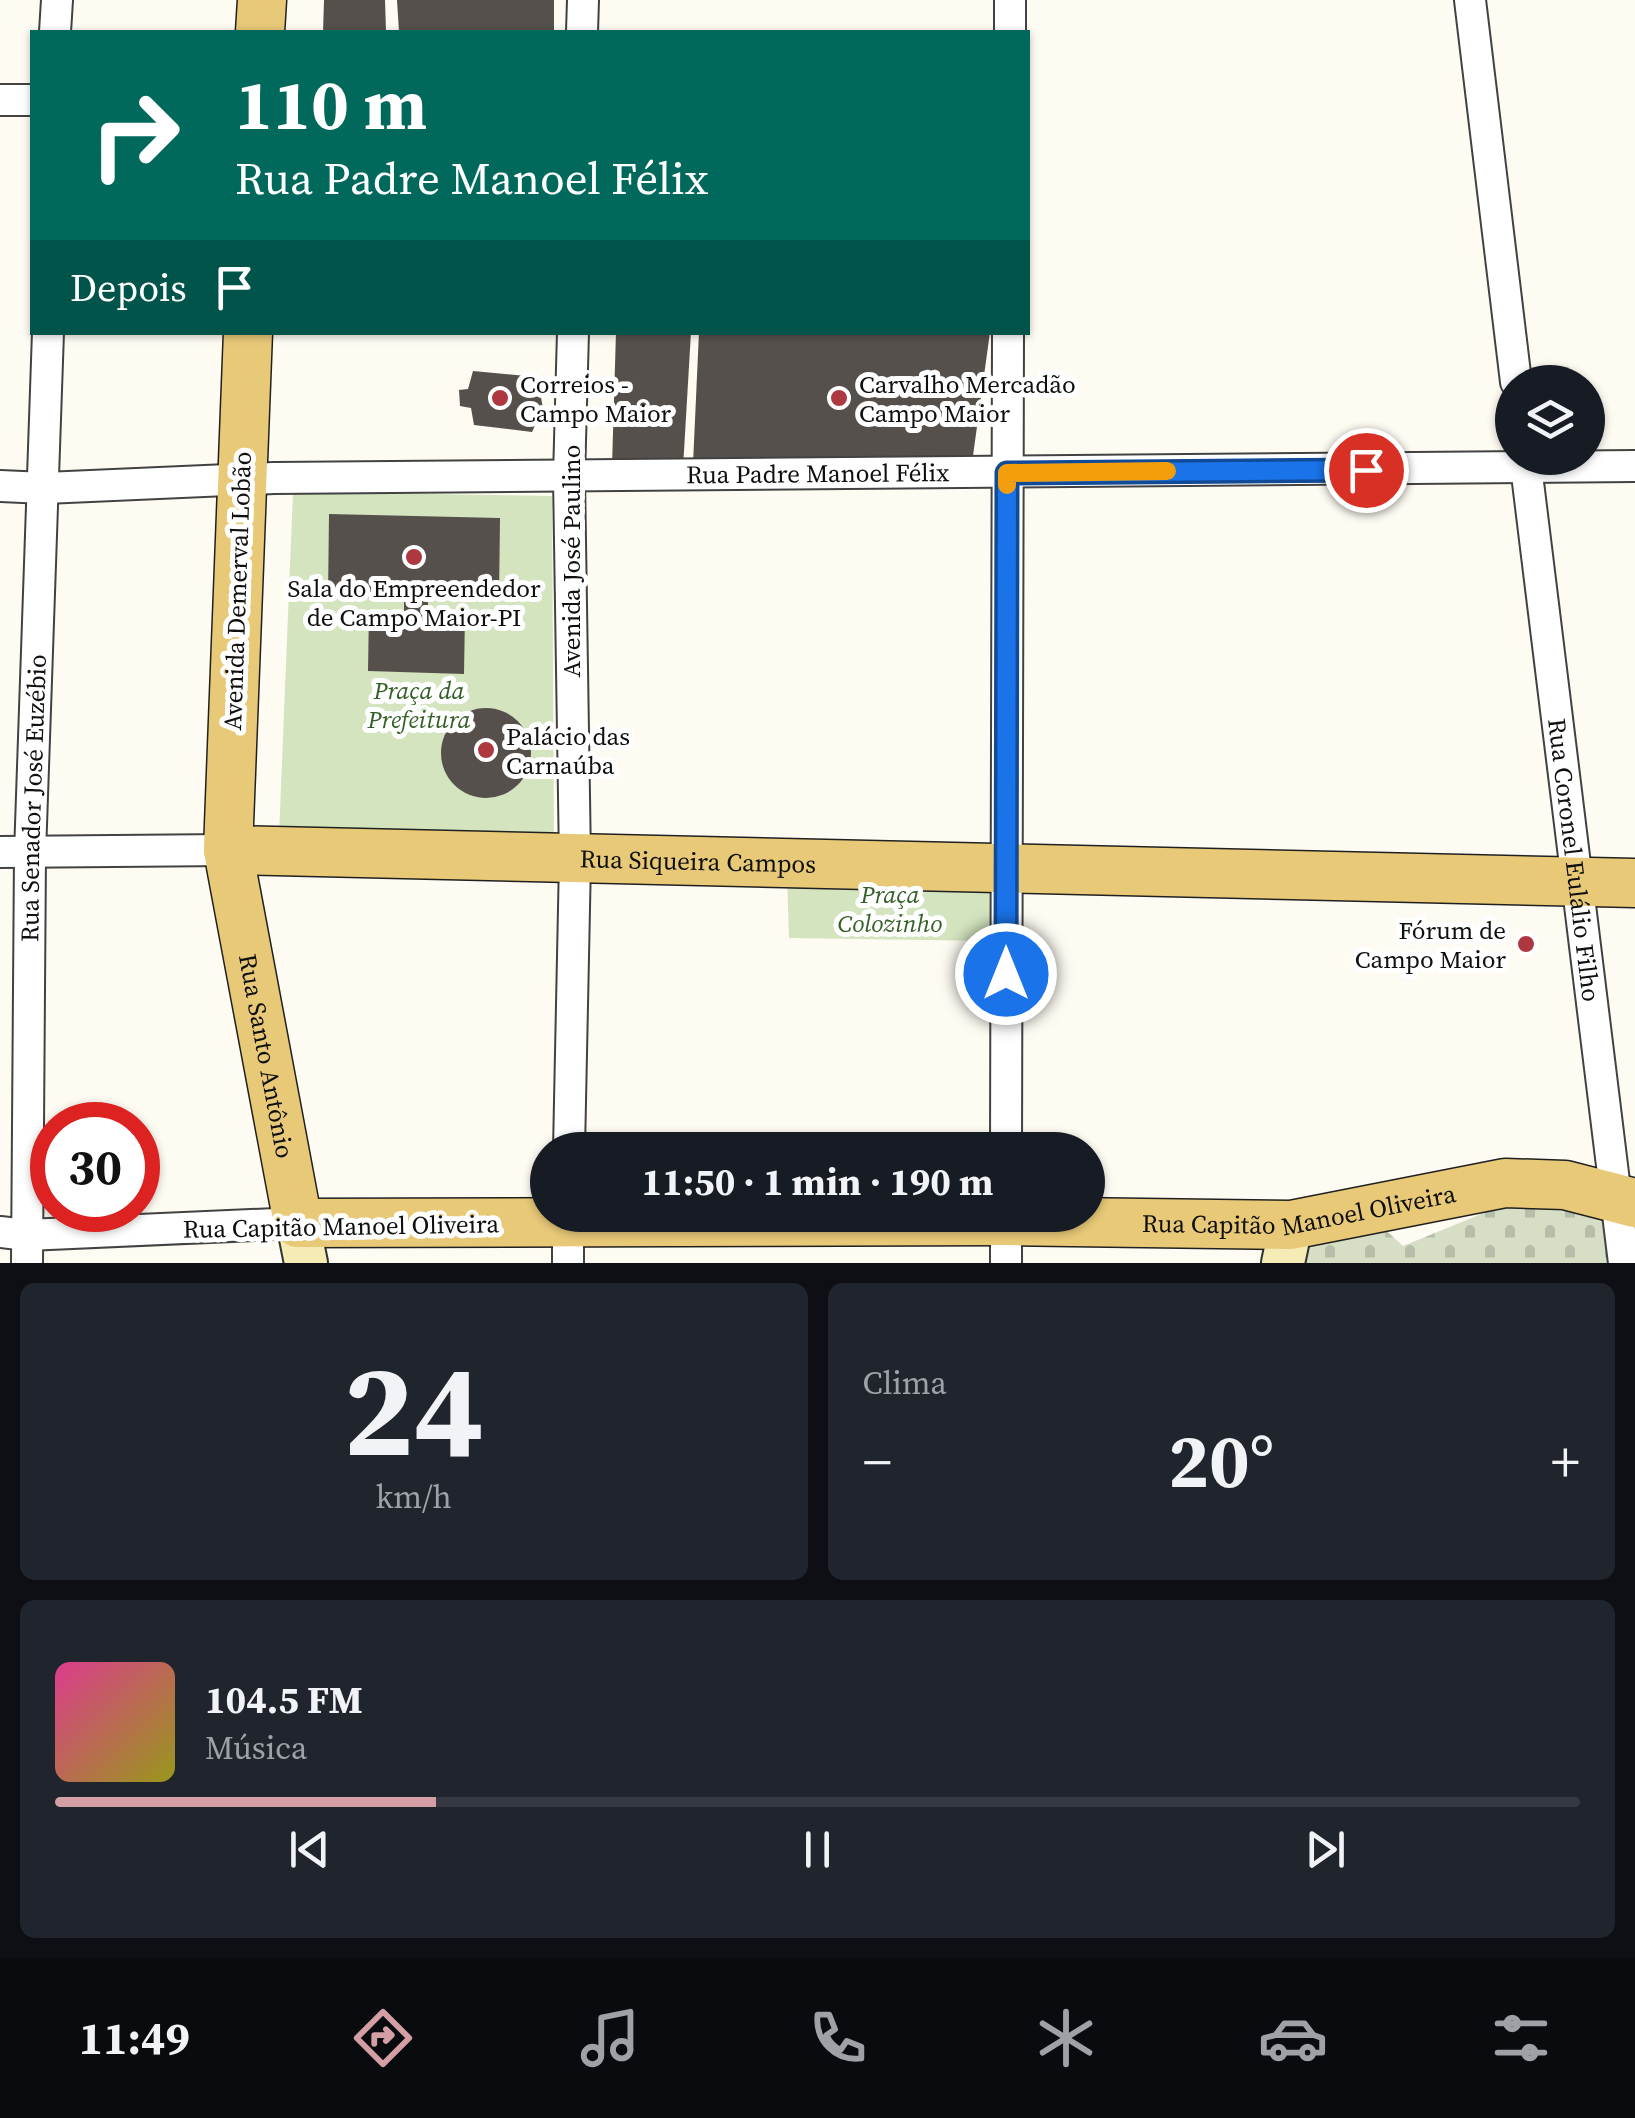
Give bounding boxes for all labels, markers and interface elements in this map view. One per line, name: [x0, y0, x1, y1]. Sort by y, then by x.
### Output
text: 110 m: [235, 56, 427, 152]
icon: right: [70, 70, 200, 200]
text: Rua Padre Manoel Félix: [235, 147, 708, 209]
icon: arrive: [207, 260, 262, 315]
text: Depois: [70, 262, 187, 314]
map controls: [1495, 365, 1605, 475]
button: layers: [1495, 365, 1605, 475]
place label: Correios - Campo Maior: [520, 367, 672, 430]
place label: Carvalho Mercadão Campo Maior: [859, 367, 1076, 430]
marker: Correios - Campo Maior: [489, 387, 511, 409]
marker: Carvalho Mercadão Campo Maior: [828, 387, 850, 409]
pin: [1324, 428, 1409, 513]
icon: arrive: [1339, 443, 1394, 498]
street label: Avenida José Paulino: [554, 445, 588, 677]
street label: Avenida Demerval Lobão: [215, 451, 259, 731]
street label: Rua Padre Manoel Félix: [686, 455, 949, 491]
marker: Sala do Empreendedor de Campo Maior-PI: [403, 546, 425, 568]
place label: Sala do Empreendedor de Campo Maior-PI: [287, 571, 541, 634]
street label: Rua Senador José Euzébio: [12, 654, 54, 942]
park label: Praça da Prefeitura: [366, 673, 471, 736]
street label: Rua Coronel Eulálio Filho: [1540, 716, 1609, 1004]
place label: Palácio das Carnaúba: [506, 719, 630, 782]
marker: Palácio das Carnaúba: [475, 739, 497, 761]
street label: Rua Siqueira Campos: [579, 841, 816, 881]
park label: Praça Colozinho: [838, 877, 942, 940]
place label: Fórum de Campo Maior: [1355, 913, 1506, 976]
position arrow: [954, 922, 1058, 1026]
marker: Fórum de Campo Maior: [1515, 933, 1537, 955]
street label: Rua Santo Antônio: [231, 951, 302, 1161]
speed limit sign: 30: [30, 1102, 160, 1232]
text: 11:50 · 1 min · 190 m: [641, 1156, 994, 1208]
street label: Rua Capitão Manoel Oliveira: [1142, 1176, 1459, 1244]
street label: Rua Capitão Manoel Oliveira: [183, 1206, 500, 1246]
text: 24: [343, 1320, 484, 1499]
text: Clima: [863, 1361, 947, 1405]
text: 20°: [1168, 1409, 1274, 1512]
text: −: [863, 1424, 892, 1499]
text: +: [1551, 1424, 1580, 1499]
text: km/h: [376, 1475, 452, 1519]
text: 104.5 FM: [205, 1674, 363, 1726]
text: Música: [205, 1726, 307, 1770]
icon: previous: [282, 1822, 337, 1877]
icon: pause: [790, 1822, 845, 1877]
icon: next: [1298, 1822, 1353, 1877]
icon: directions: [348, 2003, 418, 2073]
icon: music: [575, 2003, 645, 2073]
icon: phone: [803, 2003, 873, 2073]
icon: climate: [1031, 2003, 1101, 2073]
icon: car: [1258, 2003, 1328, 2073]
icon: filters: [1486, 2003, 1556, 2073]
text: 11:49: [79, 2007, 190, 2069]

